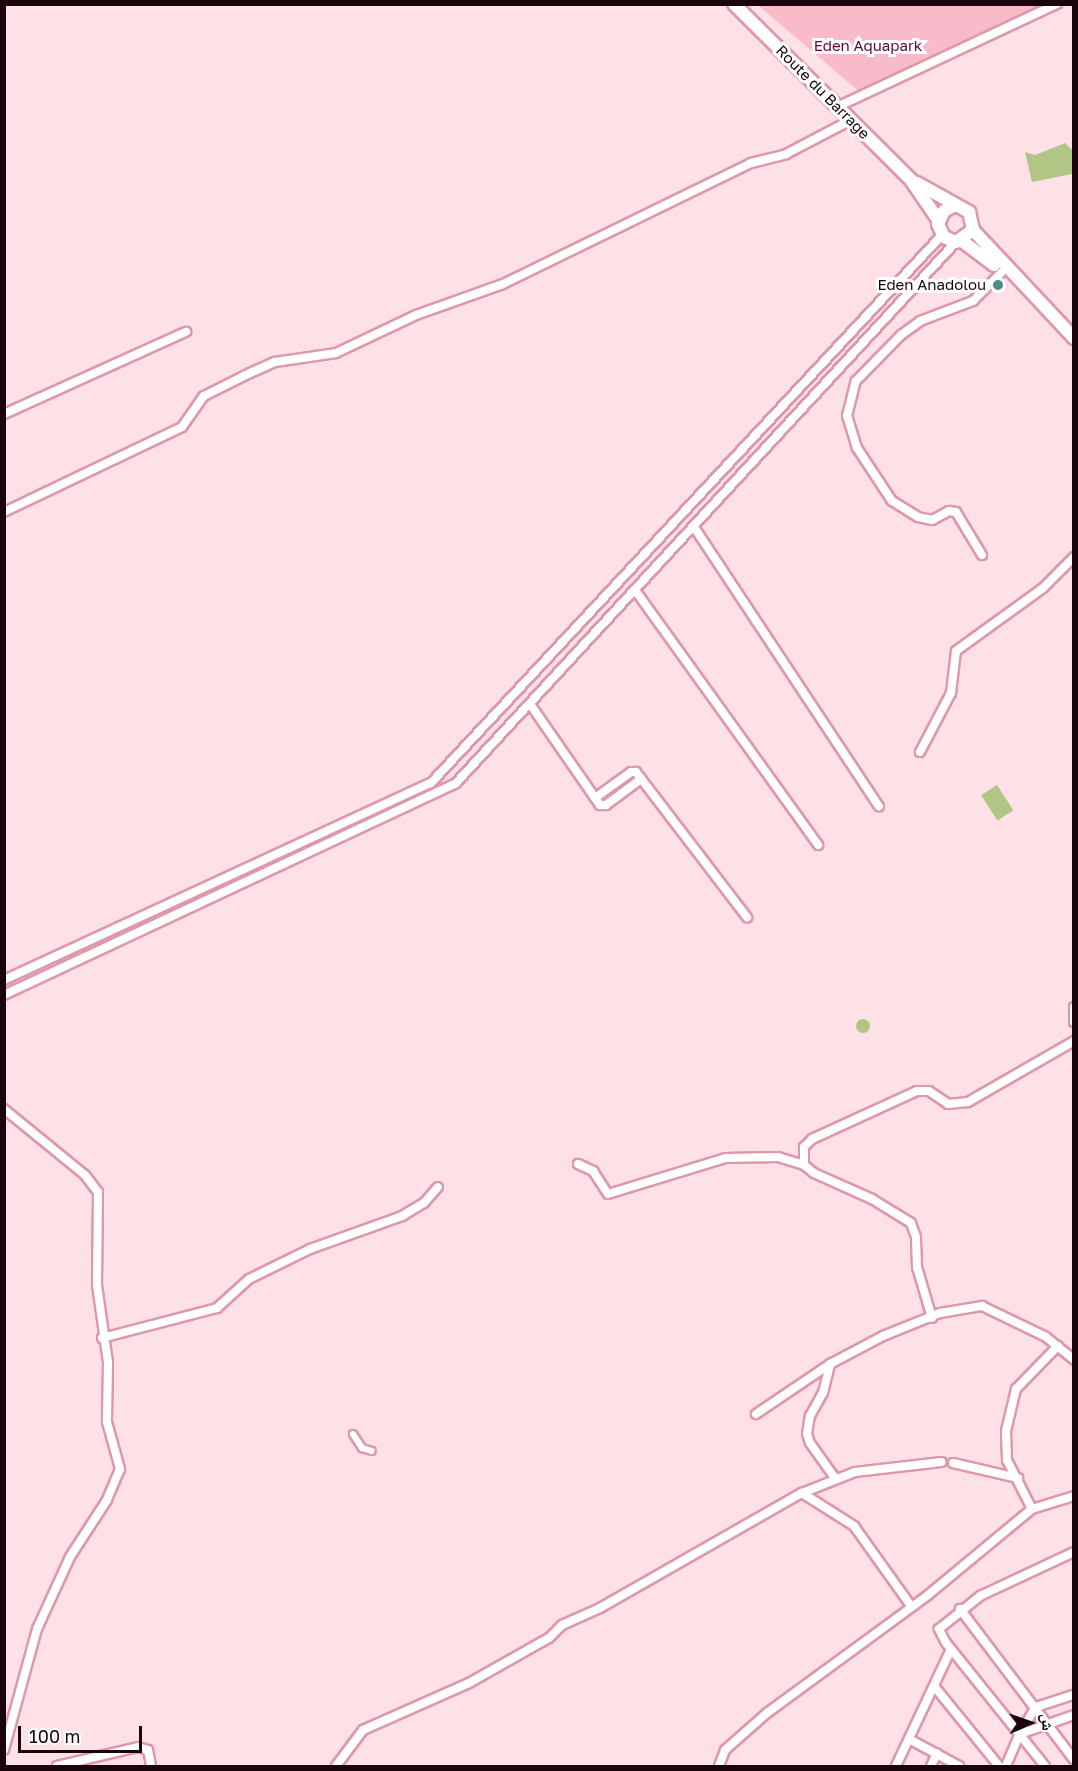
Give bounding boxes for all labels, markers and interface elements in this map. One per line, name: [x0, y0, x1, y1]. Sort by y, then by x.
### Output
park label: Eden Aquapark: [814, 37, 922, 55]
street label: Route du Barrage: [772, 41, 874, 143]
place label: Eden Anadolou: [877, 276, 986, 294]
marker: Eden Anadolou: [991, 278, 1005, 292]
north arrow: [1000, 1693, 1060, 1753]
scale bar: [21, 1714, 146, 1752]
text: ش: [1038, 1714, 1058, 1731]
text: 100 m: [29, 1725, 80, 1747]

